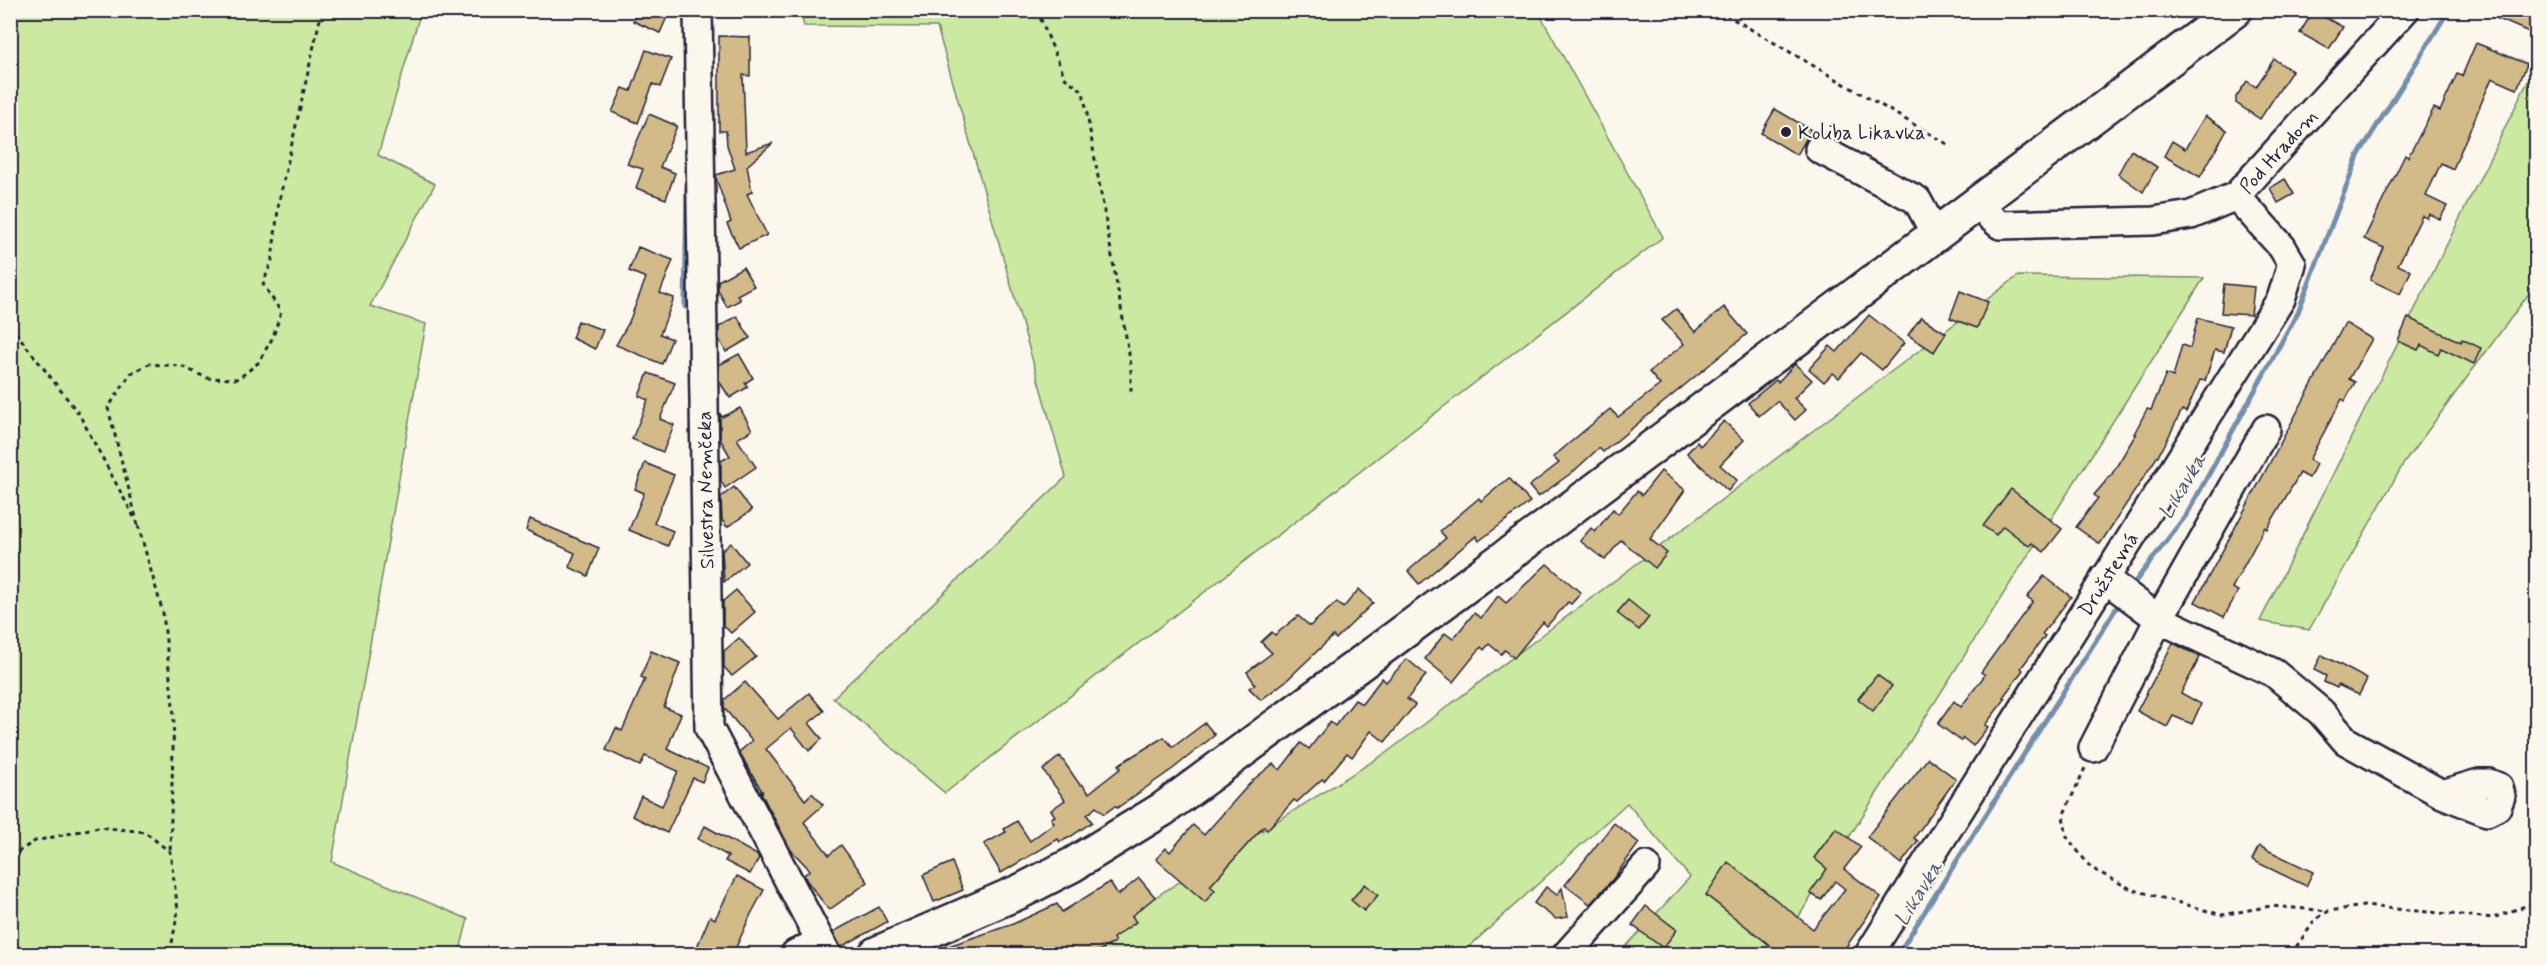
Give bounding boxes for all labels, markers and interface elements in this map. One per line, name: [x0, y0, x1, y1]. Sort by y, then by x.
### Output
street label: Pod Hradom: [2234, 104, 2324, 200]
place label: Koliba Likavka: [1798, 120, 1926, 147]
marker: Koliba Likavka: [1779, 125, 1793, 139]
street label: Silvestra Nemčeka: [692, 411, 721, 569]
water label: Likavka: [2152, 447, 2214, 525]
street label: Družstevná: [2073, 528, 2146, 622]
water label: Likavka: [1888, 854, 1950, 931]

